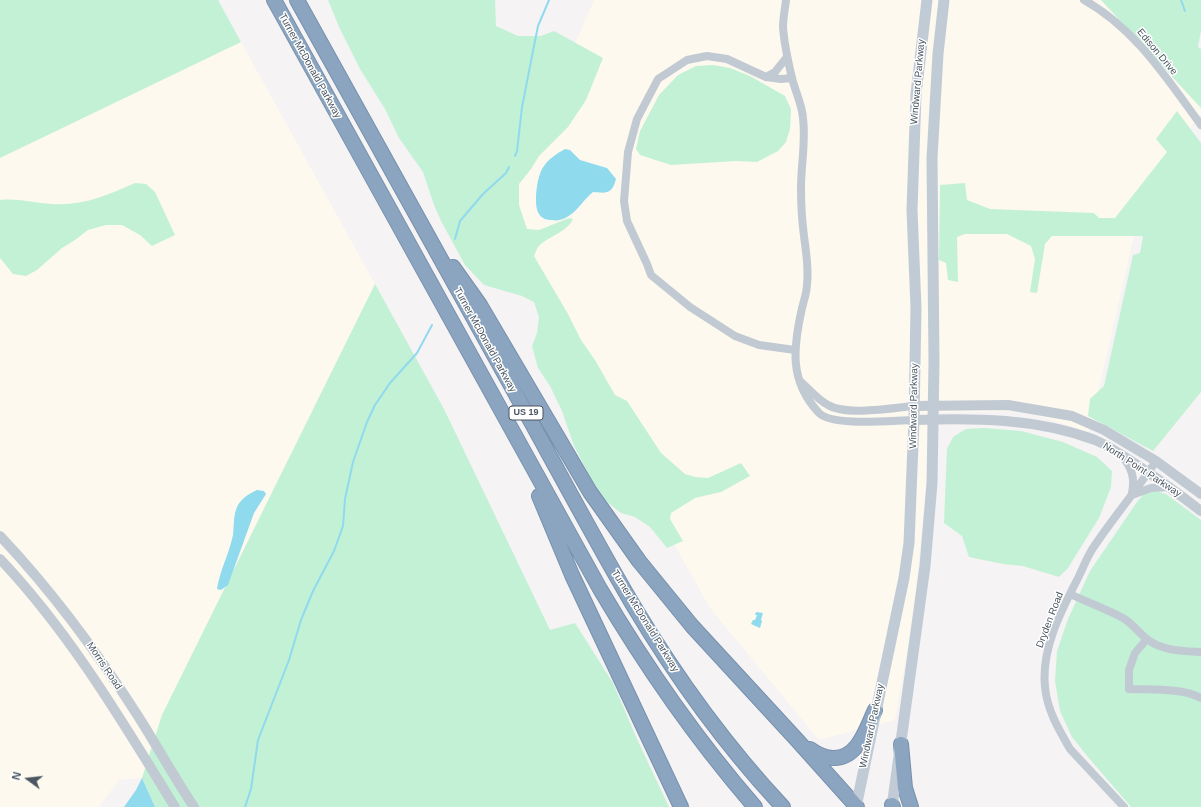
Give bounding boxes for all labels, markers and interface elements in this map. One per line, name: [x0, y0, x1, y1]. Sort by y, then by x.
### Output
street label: Turner McDonald Parkway: [276, 11, 344, 121]
street label: Edison Drive: [1134, 26, 1180, 78]
street label: Windward Parkway: [908, 39, 928, 125]
street label: Turner McDonald Parkway: [451, 285, 519, 395]
street label: Windward Parkway: [907, 363, 921, 449]
road number: US 19: [509, 406, 543, 420]
street label: North Point Parkway: [1101, 440, 1183, 500]
street label: Turner McDonald Parkway: [609, 568, 681, 674]
street label: Dryden Road: [1034, 590, 1066, 650]
street label: Morris Road: [84, 640, 124, 692]
street label: Windward Parkway: [857, 683, 887, 769]
north arrow: [8, 759, 48, 799]
text: N: [10, 771, 23, 781]

